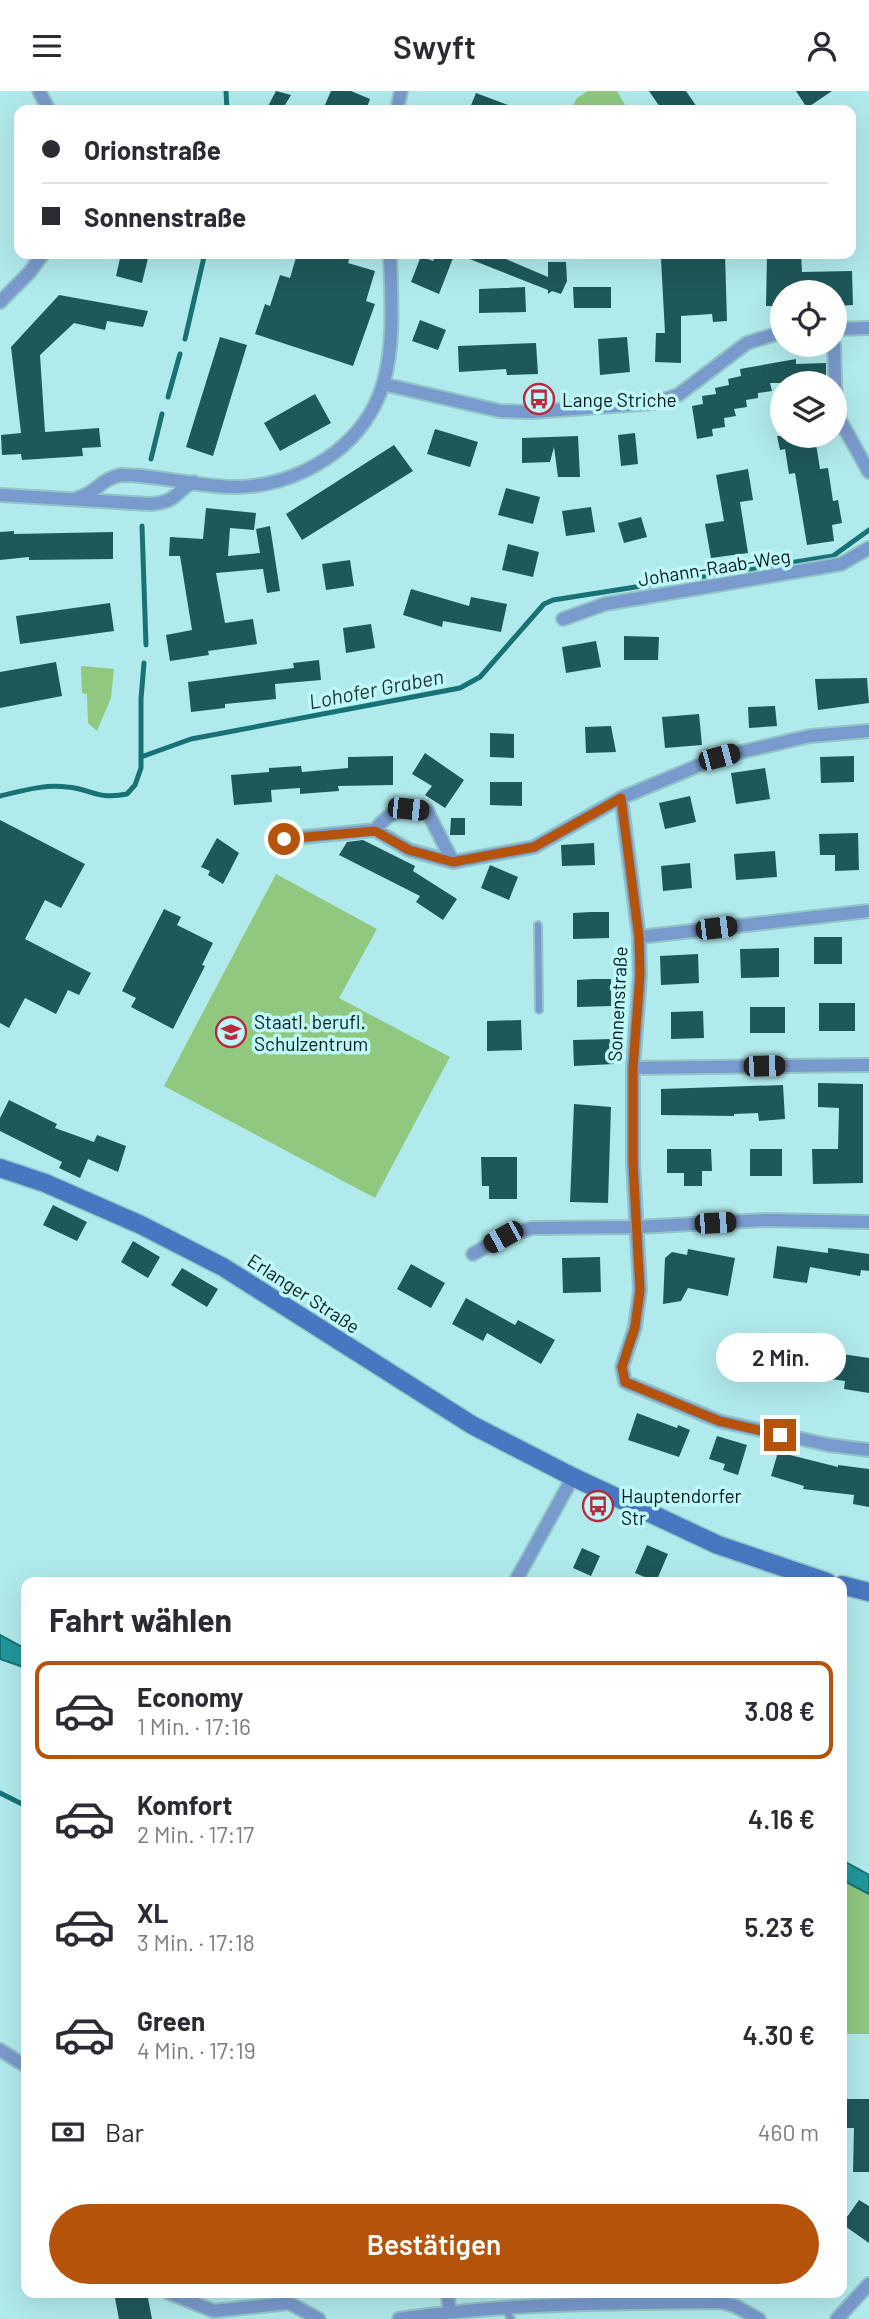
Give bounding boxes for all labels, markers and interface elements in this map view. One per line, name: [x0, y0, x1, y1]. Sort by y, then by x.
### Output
icon: menu: [28, 27, 66, 65]
text: Swyft: [393, 27, 476, 65]
icon: person: [803, 27, 841, 65]
text: Orionstraße: [84, 134, 221, 165]
text: Sonnenstraße: [84, 201, 246, 232]
map controls: [770, 280, 847, 448]
button: locate: [770, 280, 847, 357]
button: layers: [770, 371, 847, 448]
bus stop icon: Lange Striche: [522, 382, 556, 416]
place label: Lange Striche: [562, 388, 677, 411]
street label: Johann-Raab-Weg: [636, 544, 792, 590]
water label: Lohofer Graben: [307, 663, 445, 713]
car: [696, 741, 743, 773]
car: [387, 796, 430, 822]
route start: [268, 823, 300, 855]
car: [694, 915, 739, 941]
street label: Sonnenstraße: [602, 946, 632, 1062]
place label: Staatl. berufl. Schulzentrum: [254, 1010, 368, 1055]
school or university icon: Staatl. berufl. Schulzentrum: [214, 1015, 248, 1049]
car: [743, 1055, 786, 1077]
car: [694, 1211, 737, 1235]
car: [480, 1218, 527, 1256]
street label: Erlanger Straße: [244, 1248, 364, 1338]
callout: 2 Min.: [715, 1333, 845, 1383]
text: 2 Min.: [752, 1343, 810, 1371]
route end: [764, 1419, 796, 1451]
place label: Hauptendorfer Str: [621, 1484, 742, 1529]
bus stop icon: Hauptendorfer Str: [581, 1489, 615, 1523]
text: Fahrt wählen: [49, 1600, 232, 1638]
icon: car: [53, 1679, 116, 1742]
text: Economy: [137, 1681, 243, 1712]
text: 3.08 €: [745, 1695, 815, 1726]
text: 1 Min. · 17:16: [137, 1712, 251, 1740]
icon: car: [53, 1787, 116, 1850]
text: Komfort: [137, 1789, 232, 1820]
text: 4.16 €: [748, 1803, 815, 1834]
text: 2 Min. · 17:17: [137, 1820, 254, 1848]
icon: car: [53, 1895, 116, 1958]
text: XL: [137, 1897, 168, 1928]
text: 5.23 €: [745, 1911, 815, 1942]
text: 3 Min. · 17:18: [137, 1928, 255, 1956]
icon: car: [53, 2003, 116, 2066]
text: Green: [137, 2005, 205, 2036]
text: 4.30 €: [742, 2019, 815, 2050]
text: 4 Min. · 17:19: [137, 2036, 256, 2064]
icon: cash: [49, 2113, 87, 2151]
text: Bar: [105, 2116, 144, 2147]
text: 460 m: [758, 2118, 819, 2146]
button: Bestätigen: [49, 2204, 819, 2284]

